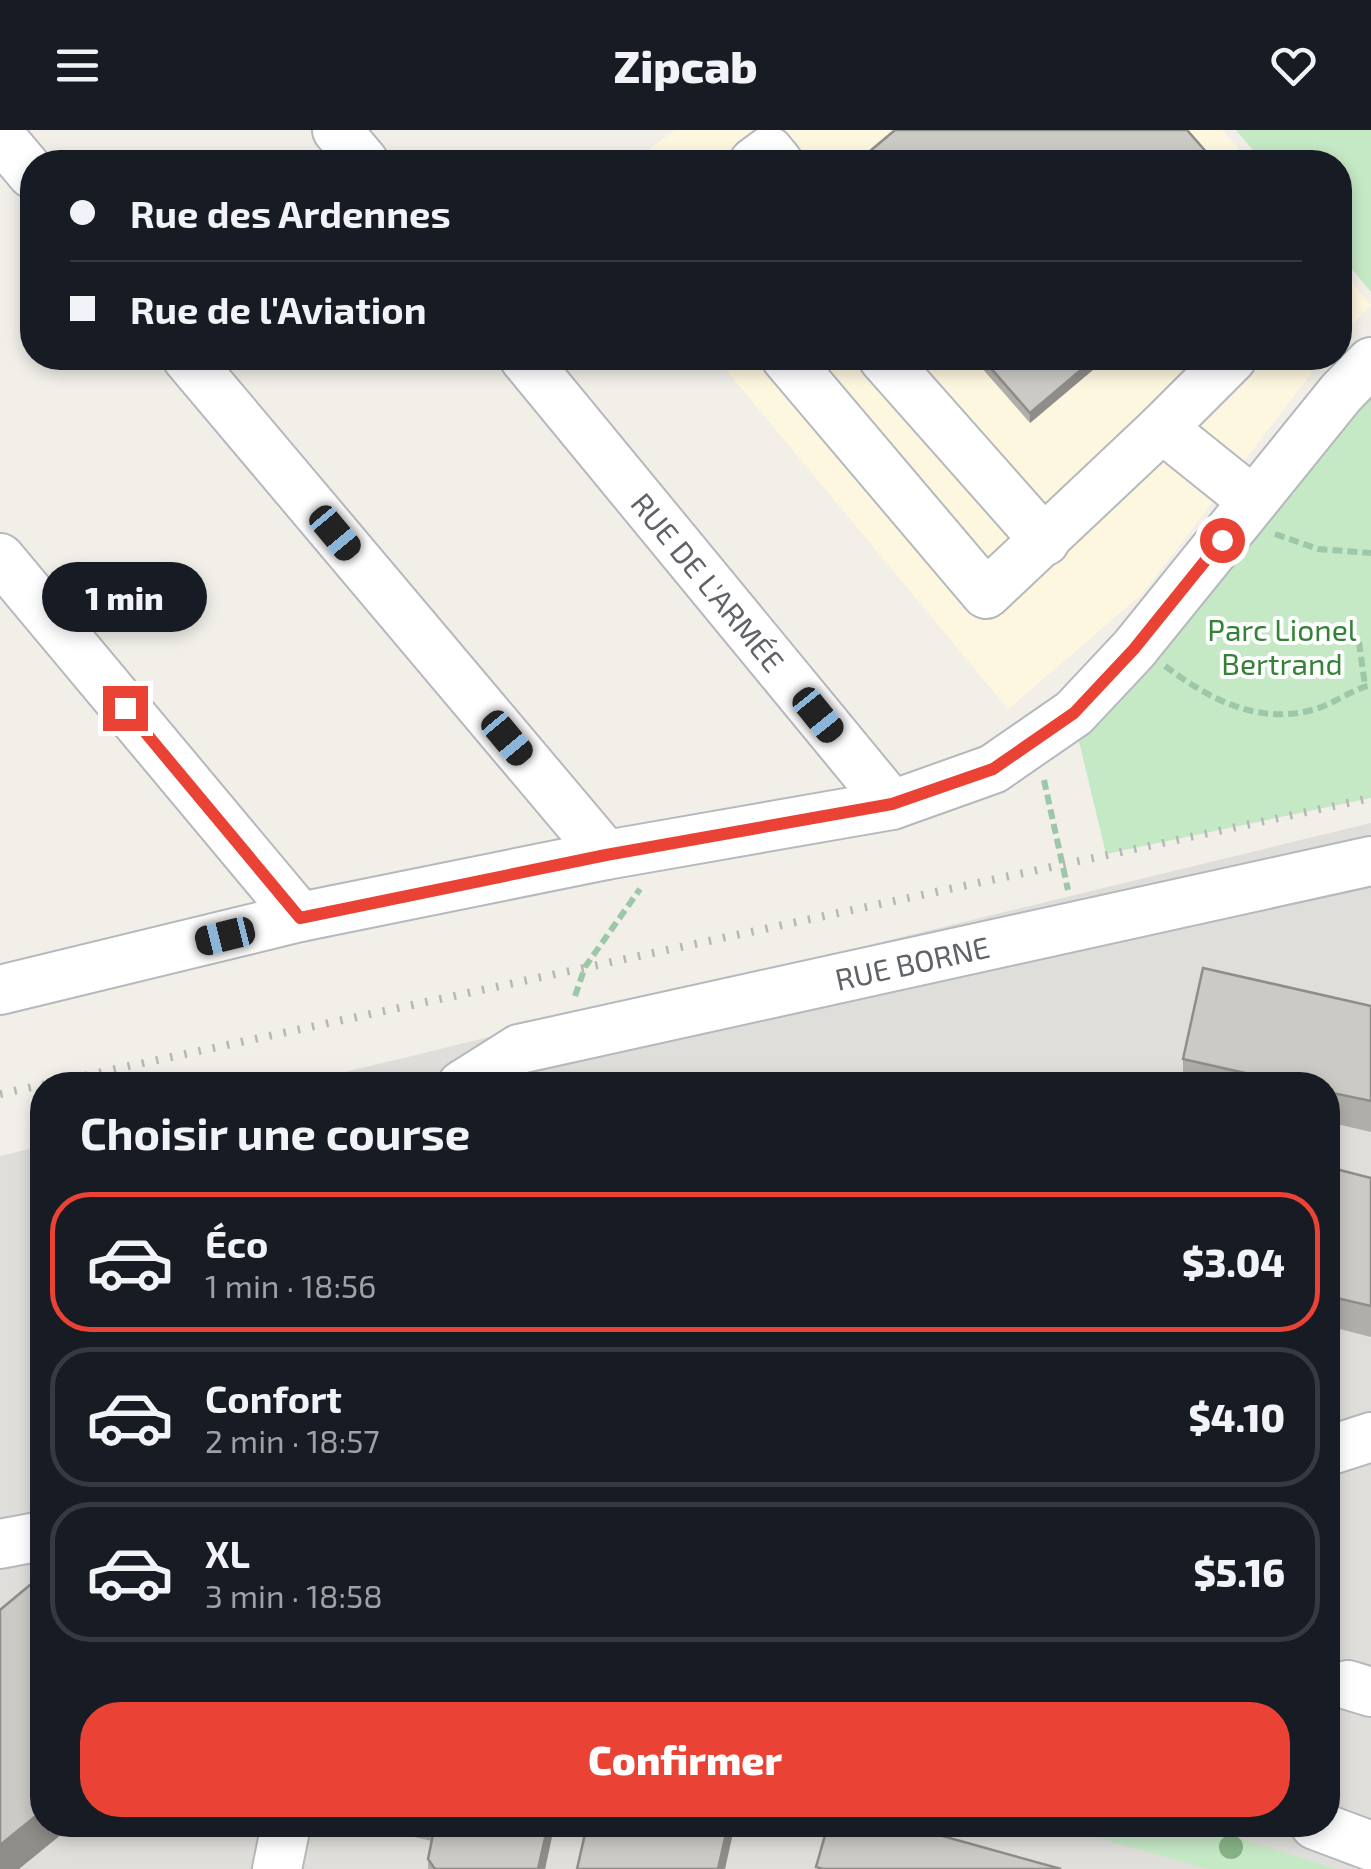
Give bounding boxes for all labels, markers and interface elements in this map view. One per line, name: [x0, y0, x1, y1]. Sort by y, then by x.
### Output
icon: menu: [50, 38, 105, 93]
text: Zipcab: [613, 38, 758, 92]
icon: heart: [1266, 38, 1321, 93]
text: Rue des Ardennes: [130, 190, 451, 236]
text: Rue de l'Aviation: [130, 286, 427, 332]
street label: RUE DE L'ARMÉE: [624, 485, 792, 679]
car: [304, 500, 366, 566]
route start: [1200, 518, 1245, 563]
callout: 1 min: [42, 563, 208, 633]
text: 1 min: [85, 578, 164, 616]
park label: Parc Lionel Bertrand: [1207, 611, 1357, 681]
car: [787, 682, 849, 748]
route end: [103, 686, 148, 731]
car: [476, 705, 538, 771]
car: [192, 914, 258, 958]
street label: RUE BORNE: [831, 928, 993, 997]
text: Choisir une course: [80, 1105, 470, 1159]
icon: car: [85, 1217, 175, 1307]
text: Éco: [205, 1220, 268, 1266]
text: $3.04: [1182, 1239, 1285, 1285]
text: 1 min · 18:56: [205, 1266, 376, 1304]
icon: car: [85, 1372, 175, 1462]
text: Confort: [205, 1375, 342, 1421]
text: $4.10: [1188, 1394, 1285, 1440]
text: 2 min · 18:57: [205, 1421, 380, 1459]
icon: car: [85, 1527, 175, 1617]
text: XL: [205, 1530, 250, 1576]
text: $5.16: [1193, 1549, 1285, 1595]
text: 3 min · 18:58: [205, 1576, 383, 1614]
button: Confirmer: [80, 1702, 1290, 1817]

